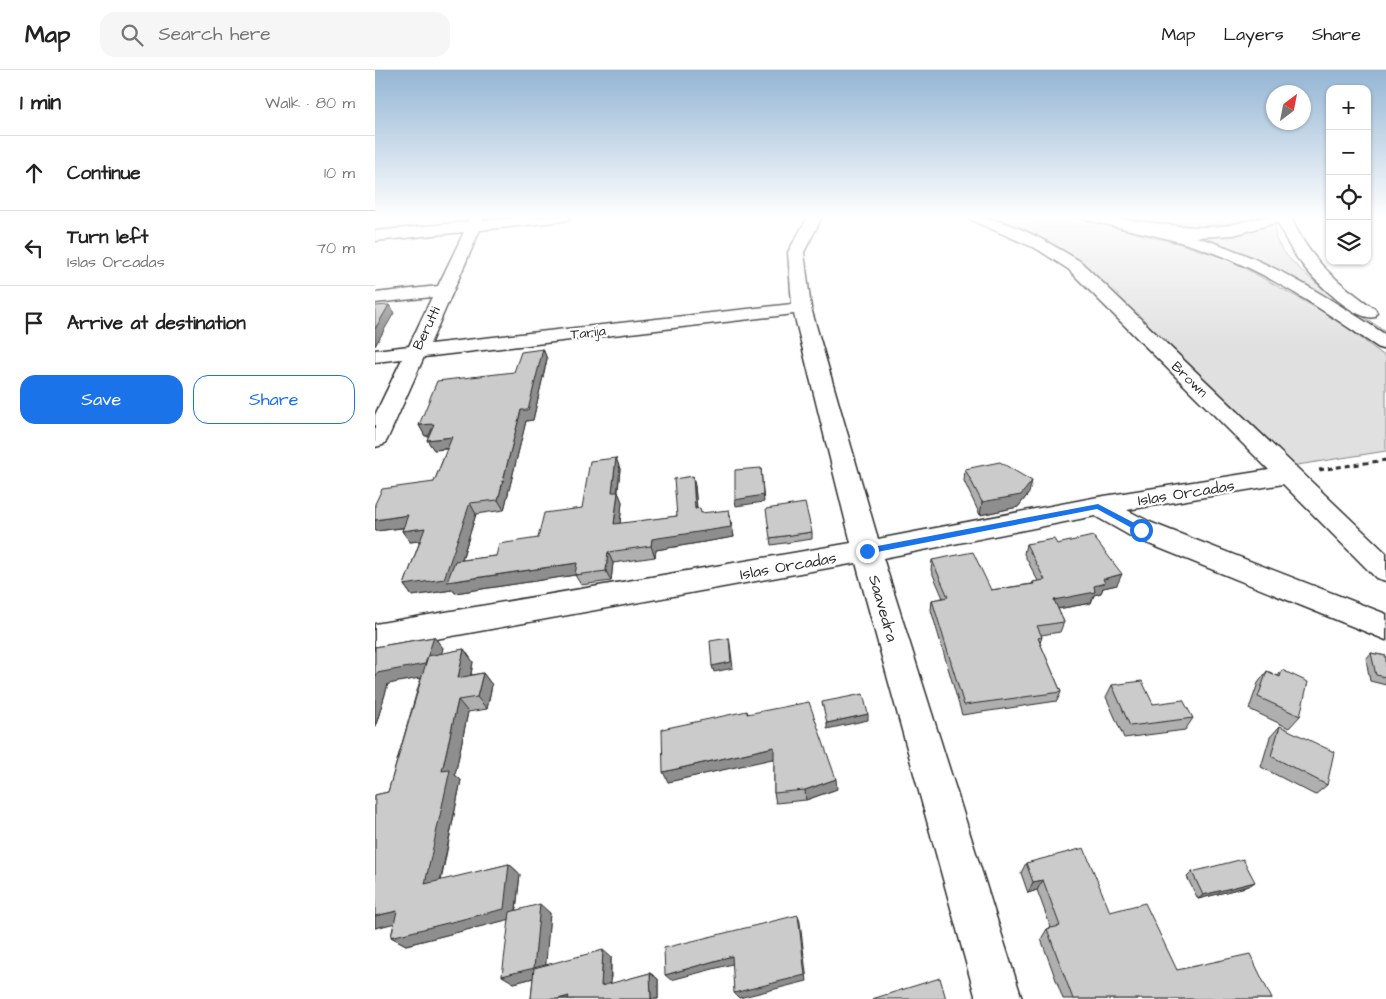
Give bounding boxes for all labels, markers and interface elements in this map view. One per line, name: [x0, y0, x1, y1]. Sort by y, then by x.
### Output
search box: [100, 12, 450, 57]
text: Map: [25, 18, 70, 52]
icon: search: [118, 21, 146, 49]
text: Search here: [158, 21, 271, 48]
text: Map: [1161, 22, 1195, 47]
text: Layers: [1223, 22, 1284, 47]
text: Share: [1312, 22, 1361, 47]
north arrow: [1266, 85, 1311, 130]
map controls: [1326, 85, 1371, 265]
button: +: [1326, 85, 1371, 130]
text: 1 min: [20, 88, 61, 117]
text: Walk · 80 m: [265, 92, 355, 114]
button: −: [1326, 130, 1371, 175]
icon: ahead: [20, 159, 48, 187]
text: Continue: [67, 160, 141, 187]
text: 10 m: [324, 162, 355, 184]
button: locate: [1326, 175, 1371, 220]
button: layers: [1326, 220, 1371, 265]
text: Turn left: [67, 224, 148, 251]
icon: left: [20, 234, 48, 262]
text: 70 m: [316, 237, 355, 259]
text: Islas Orcadas: [67, 251, 165, 273]
street label: Berutti: [408, 303, 446, 353]
icon: arrive: [20, 309, 48, 337]
text: Arrive at destination: [67, 310, 246, 337]
street label: Tarija: [569, 321, 607, 345]
street label: Brown: [1167, 357, 1212, 402]
button: Save: [20, 375, 183, 424]
button: Share: [193, 375, 355, 424]
street label: Islas Orcadas: [1136, 474, 1236, 511]
route start: [1130, 519, 1153, 542]
route end: [856, 540, 879, 563]
street label: Islas Orcadas: [738, 547, 838, 585]
street label: Saavedra: [863, 572, 903, 644]

